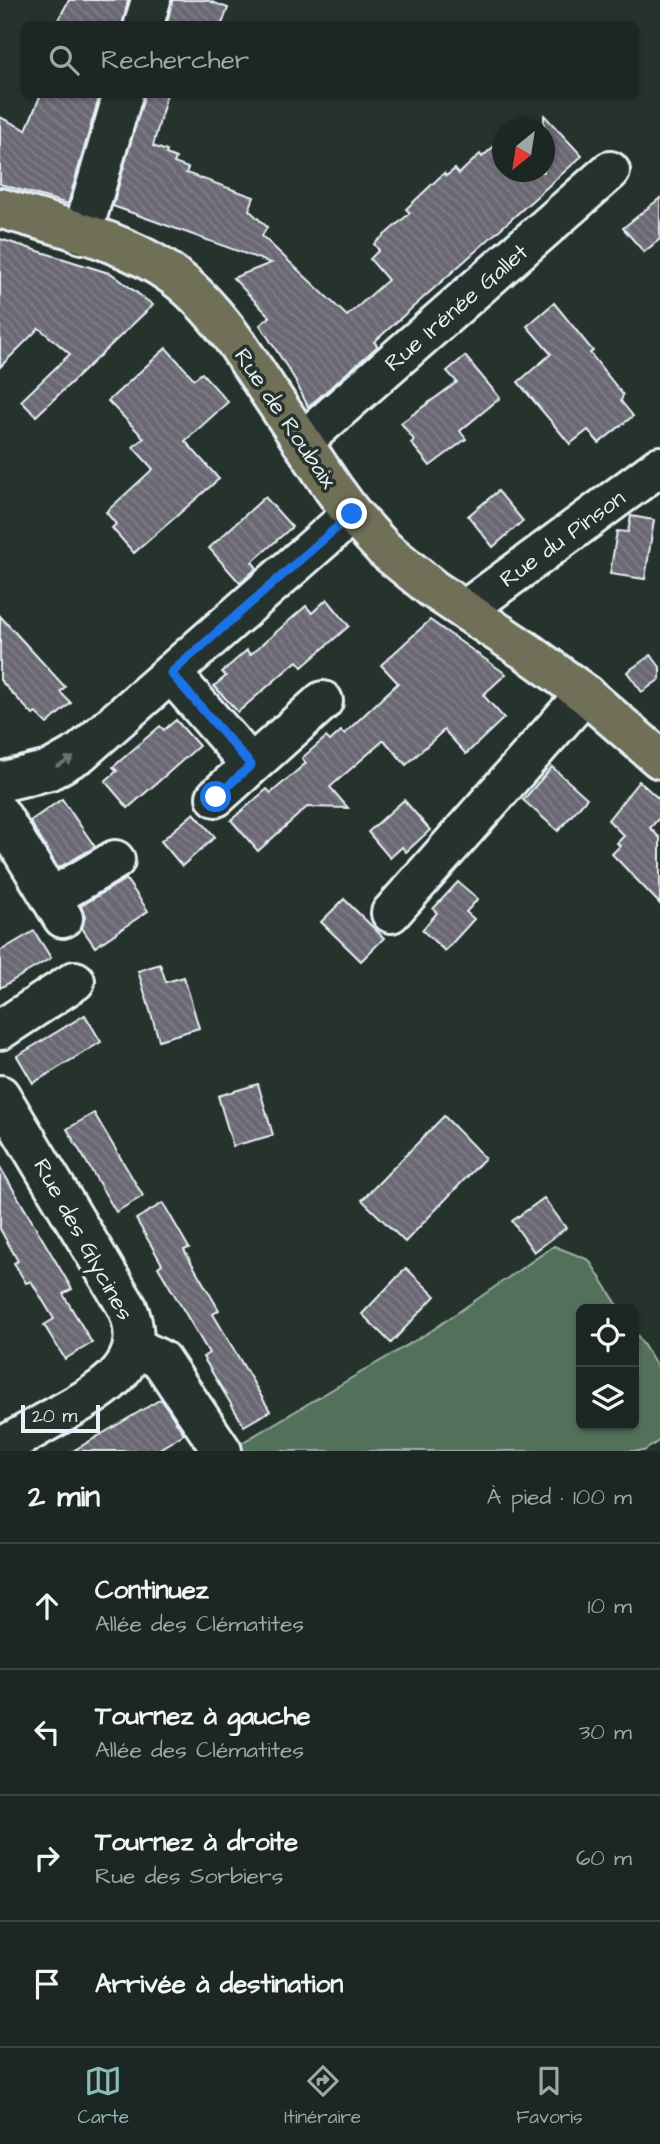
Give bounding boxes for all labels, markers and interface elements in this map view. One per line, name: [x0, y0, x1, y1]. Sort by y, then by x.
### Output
search box: [21, 21, 639, 98]
icon: search: [45, 41, 83, 79]
text: Rechercher: [101, 42, 249, 78]
north arrow: [492, 119, 555, 182]
street label: Rue Irénée Gallet: [378, 236, 536, 379]
street label: Rue de Roubaix: [226, 342, 344, 495]
street label: Rue du Pinson: [493, 482, 632, 595]
route end: [336, 498, 367, 529]
one-way arrow: [55, 756, 74, 768]
route start: [200, 781, 231, 812]
street label: Rue des Glycines: [25, 1153, 141, 1327]
map controls: [576, 1304, 639, 1430]
button: locate: [576, 1304, 639, 1367]
button: layers: [576, 1367, 639, 1430]
scale bar: [21, 1402, 100, 1434]
text: 20 m: [32, 1403, 77, 1430]
text: 2 min: [28, 1476, 100, 1518]
text: À pied · 100 m: [487, 1481, 632, 1513]
text: Continuez: [95, 1572, 209, 1608]
icon: ahead: [28, 1587, 66, 1625]
text: 10 m: [587, 1590, 632, 1622]
text: Allée des Clématites: [95, 1608, 304, 1640]
text: Tournez à gauche: [95, 1698, 311, 1734]
icon: left: [28, 1713, 66, 1751]
text: 30 m: [579, 1716, 632, 1748]
text: Allée des Clématites: [95, 1734, 304, 1766]
text: Tournez à droite: [95, 1824, 298, 1860]
icon: right: [28, 1839, 66, 1877]
text: 60 m: [576, 1842, 632, 1874]
text: Rue des Sorbiers: [95, 1860, 283, 1892]
icon: arrive: [28, 1965, 66, 2003]
text: Arrivée à destination: [95, 1966, 343, 2002]
tab: Carte: [78, 2062, 129, 2131]
tab: Itinéraire: [284, 2062, 361, 2131]
tab: Favoris: [516, 2062, 582, 2131]

